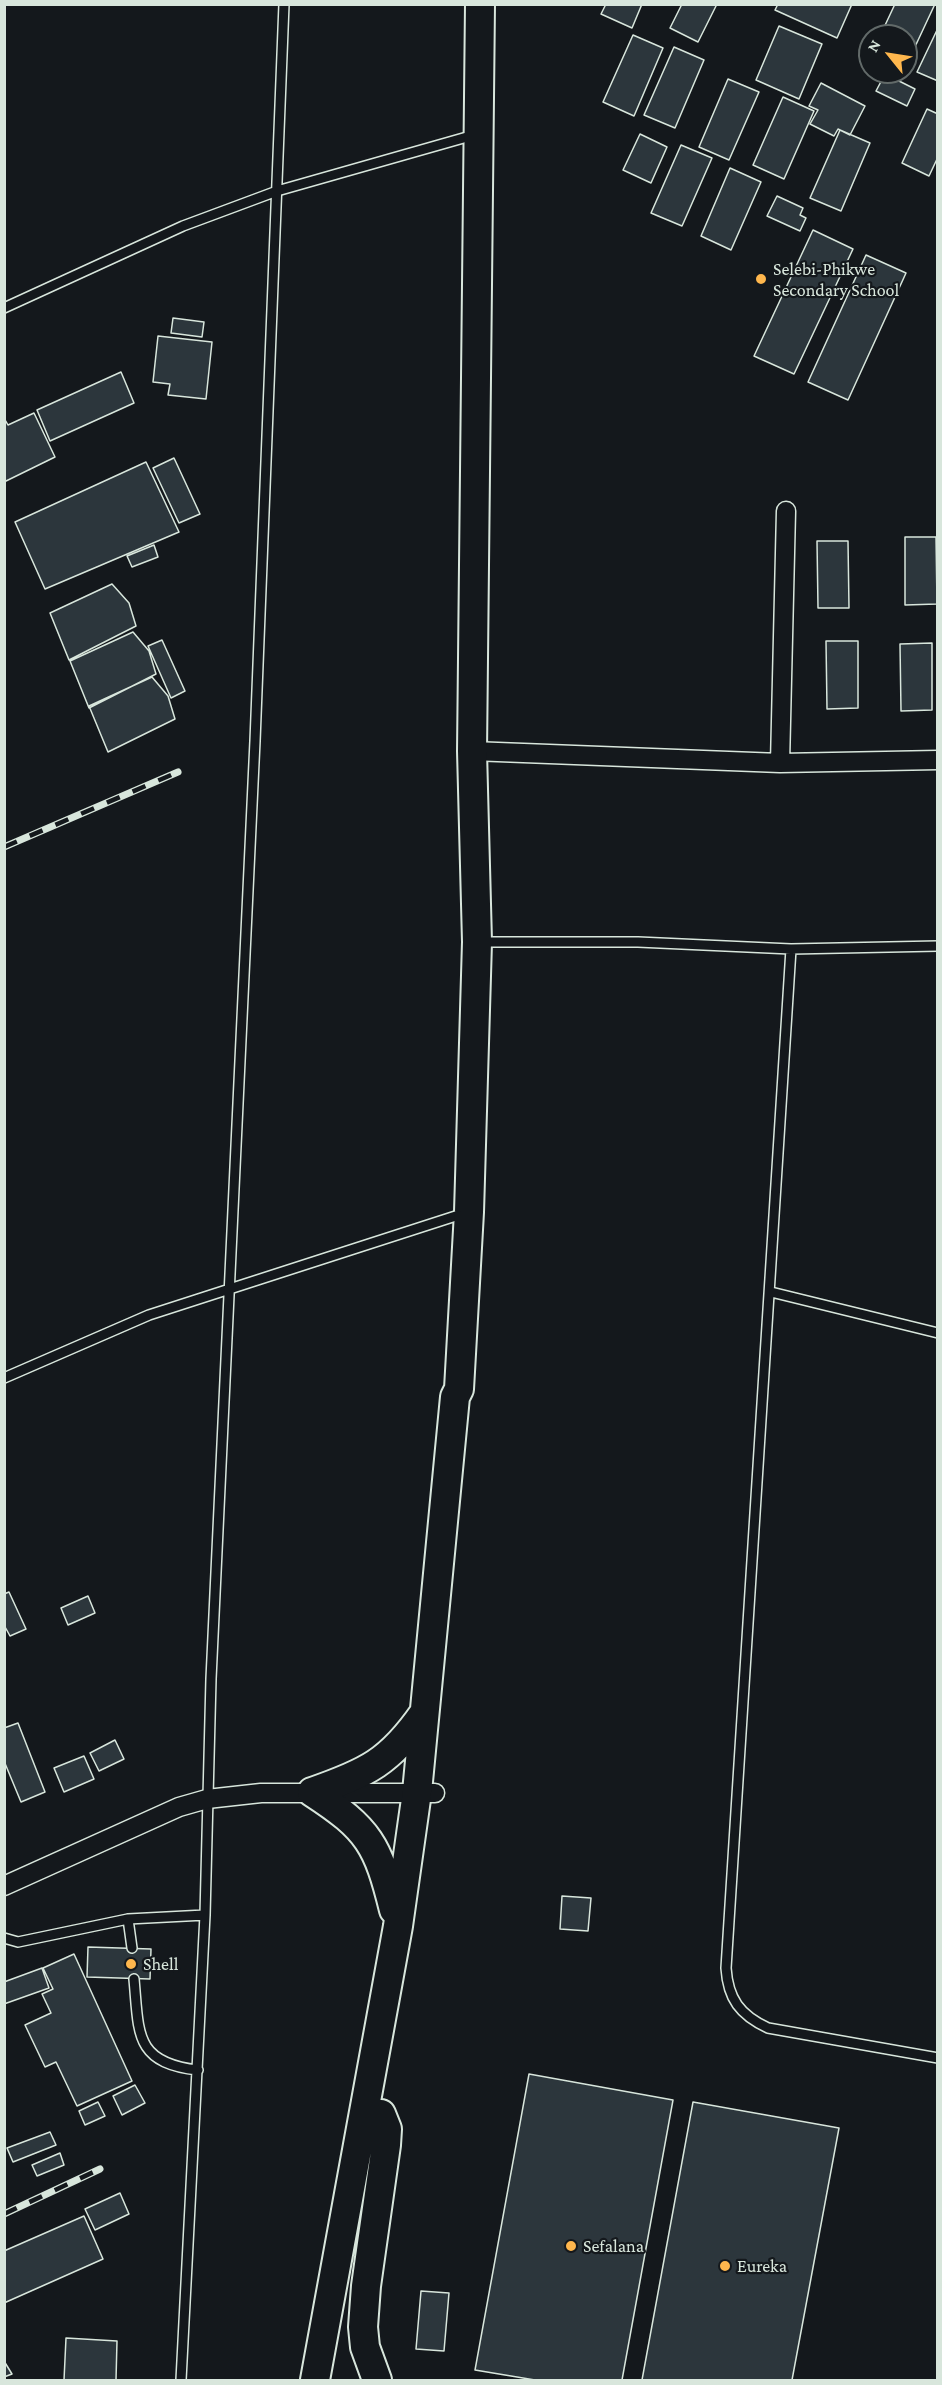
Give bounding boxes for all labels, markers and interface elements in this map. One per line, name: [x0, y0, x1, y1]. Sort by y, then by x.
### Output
north arrow: [858, 24, 918, 84]
text: N: [864, 37, 884, 55]
place label: Selebi-Phikwe Secondary School: [773, 258, 899, 300]
marker: Selebi-Phikwe Secondary School: [754, 272, 768, 286]
place label: Shell: [143, 1953, 178, 1975]
marker: Shell: [124, 1957, 138, 1971]
place label: Sefalana: [583, 2235, 644, 2257]
marker: Sefalana: [564, 2239, 578, 2253]
place label: Eureka: [737, 2255, 787, 2277]
marker: Eureka: [718, 2259, 732, 2273]

